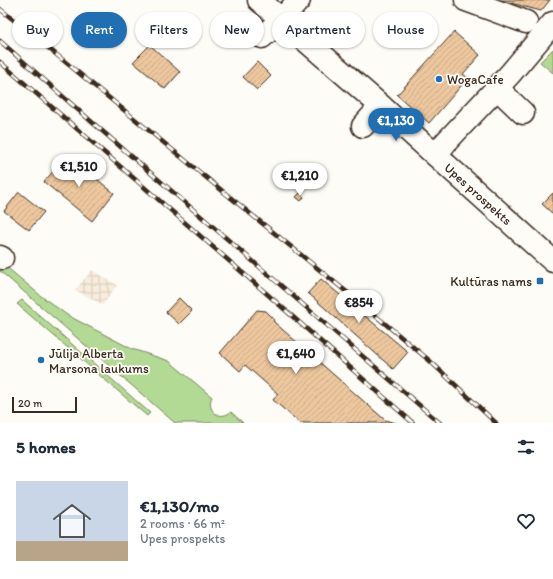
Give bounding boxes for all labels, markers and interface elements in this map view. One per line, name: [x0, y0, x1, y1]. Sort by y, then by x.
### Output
chip: Buy: [12, 12, 63, 48]
chip: Rent: [71, 12, 127, 48]
chip: Filters: [135, 12, 202, 48]
chip: New: [210, 12, 264, 48]
chip: Apartment: [272, 12, 365, 48]
chip: House: [373, 12, 438, 48]
place label: WogaCafe: [447, 72, 504, 87]
marker: WogaCafe: [434, 74, 444, 84]
pin: €1,130: [363, 108, 429, 142]
text: €1,130: [377, 113, 415, 128]
pin: €1,510: [46, 154, 112, 188]
text: €1,510: [60, 159, 98, 174]
street label: Upes prospekts: [441, 160, 515, 228]
pin: €1,210: [267, 163, 333, 197]
text: €1,210: [281, 168, 319, 183]
place label: Kultūras nams: [450, 274, 532, 289]
marker: Kultūras nams: [535, 276, 545, 286]
pin: €854: [335, 290, 383, 324]
text: €854: [344, 295, 374, 310]
pin: €1,640: [263, 341, 329, 375]
place label: Jūlija Alberta Marsona laukums: [49, 346, 149, 376]
text: €1,640: [276, 346, 316, 361]
marker: Jūlija Alberta Marsona laukums: [36, 355, 46, 365]
scale bar: [12, 395, 77, 414]
text: 20 m: [18, 397, 42, 410]
icon: filters: [515, 436, 537, 458]
text: 5 homes: [16, 437, 76, 457]
text: €1,130/mo: [140, 496, 219, 516]
icon: home: [48, 497, 96, 545]
icon: heart: [515, 510, 537, 532]
text: 2 rooms · 66 m²: [140, 516, 225, 531]
text: Upes prospekts: [140, 531, 225, 546]

